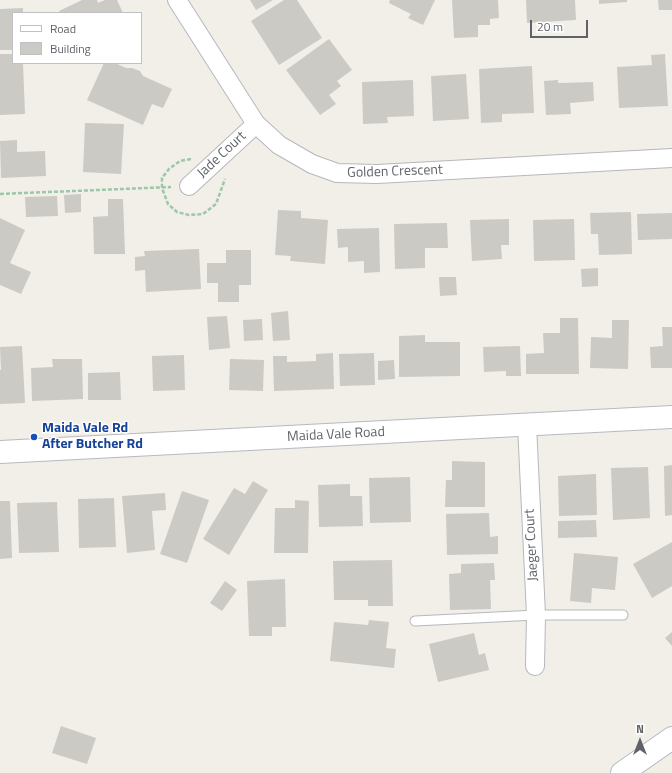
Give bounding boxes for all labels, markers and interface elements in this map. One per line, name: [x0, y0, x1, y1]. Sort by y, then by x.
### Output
legend: [12, 12, 142, 64]
scale bar: [532, 12, 590, 38]
text: 20 m: [537, 17, 563, 36]
text: Road: [50, 19, 76, 38]
text: Building: [50, 39, 91, 58]
street label: Jade Court: [194, 128, 250, 182]
street label: Golden Crescent: [347, 162, 443, 182]
place label: Maida Vale Rd After Butcher Rd: [42, 421, 143, 454]
street label: Maida Vale Road: [287, 424, 385, 446]
marker: Maida Vale Rd After Butcher Rd: [29, 432, 39, 442]
street label: Jaeger Court: [522, 508, 542, 582]
north arrow: [620, 721, 660, 761]
text: N: [636, 721, 644, 737]

